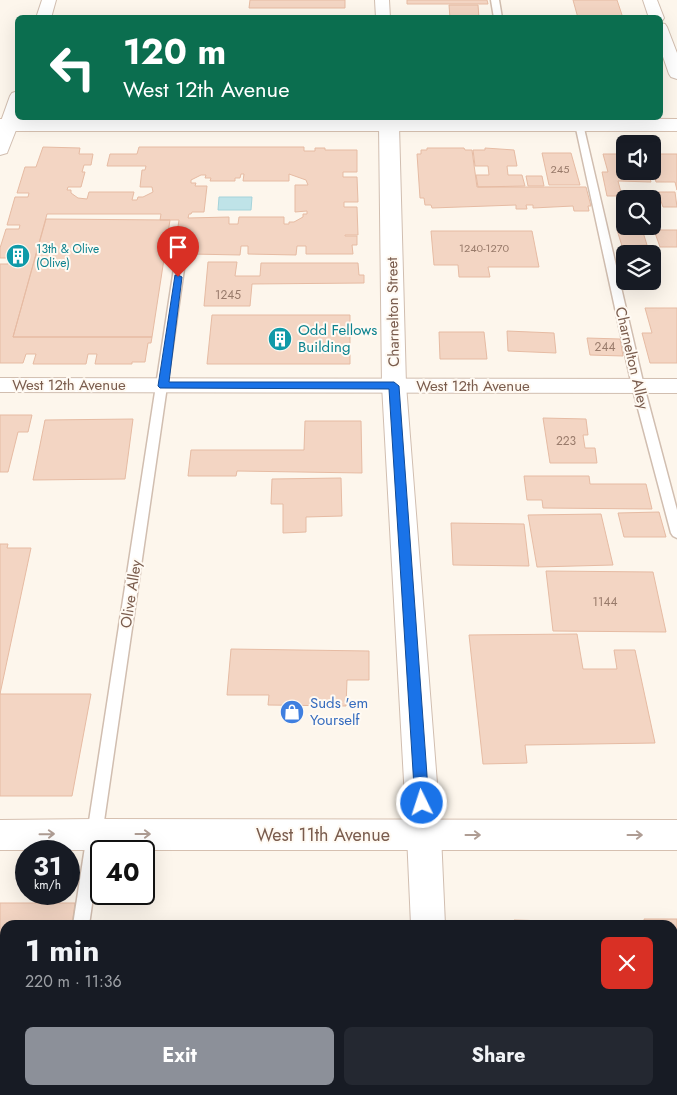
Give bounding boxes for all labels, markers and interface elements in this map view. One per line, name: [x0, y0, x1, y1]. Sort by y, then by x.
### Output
text: 120 m: [123, 27, 226, 77]
icon: left: [40, 35, 105, 100]
text: West 12th Avenue: [123, 73, 289, 105]
map controls: [616, 135, 661, 290]
button: sound: [616, 135, 661, 180]
house number: 245: [551, 161, 569, 177]
button: search: [616, 190, 661, 235]
pin: [157, 226, 199, 277]
icon: arrive: [164, 233, 192, 261]
place label: 13th & Olive (Olive): [36, 240, 99, 272]
house number: 1240-1270: [459, 240, 509, 256]
building icon: 13th & Olive (Olive): [5, 243, 31, 269]
button: layers: [616, 245, 661, 290]
street label: Charnelton Street: [381, 257, 405, 367]
house number: 1245: [215, 286, 241, 304]
street label: Charnelton Alley: [610, 305, 655, 412]
place label: Odd Fellows Building: [298, 319, 377, 358]
building icon: Odd Fellows Building: [267, 326, 293, 352]
house number: 244: [595, 338, 615, 356]
street label: West 12th Avenue: [12, 374, 126, 396]
street label: West 12th Avenue: [416, 375, 530, 397]
house number: 223: [556, 432, 577, 450]
street label: Olive Alley: [115, 558, 147, 630]
house number: 1144: [593, 593, 617, 611]
place label: Suds 'em Yourself: [310, 692, 368, 731]
shop icon: Suds 'em Yourself: [279, 699, 305, 725]
position arrow: [395, 776, 447, 828]
street label: West 11th Avenue: [256, 822, 390, 848]
one-way arrow: [135, 829, 151, 839]
one-way arrow: [39, 830, 55, 839]
one-way arrow: [464, 830, 481, 840]
one-way arrow: [627, 830, 643, 840]
speed limit sign: 40: [90, 840, 155, 905]
text: 31: [33, 848, 62, 884]
text: km/h: [34, 876, 61, 894]
text: 1 min: [25, 929, 99, 972]
button: close: [601, 937, 653, 989]
text: 220 m · 11:36: [25, 970, 122, 993]
button: Exit: [25, 1027, 334, 1085]
button: Share: [344, 1027, 653, 1085]

